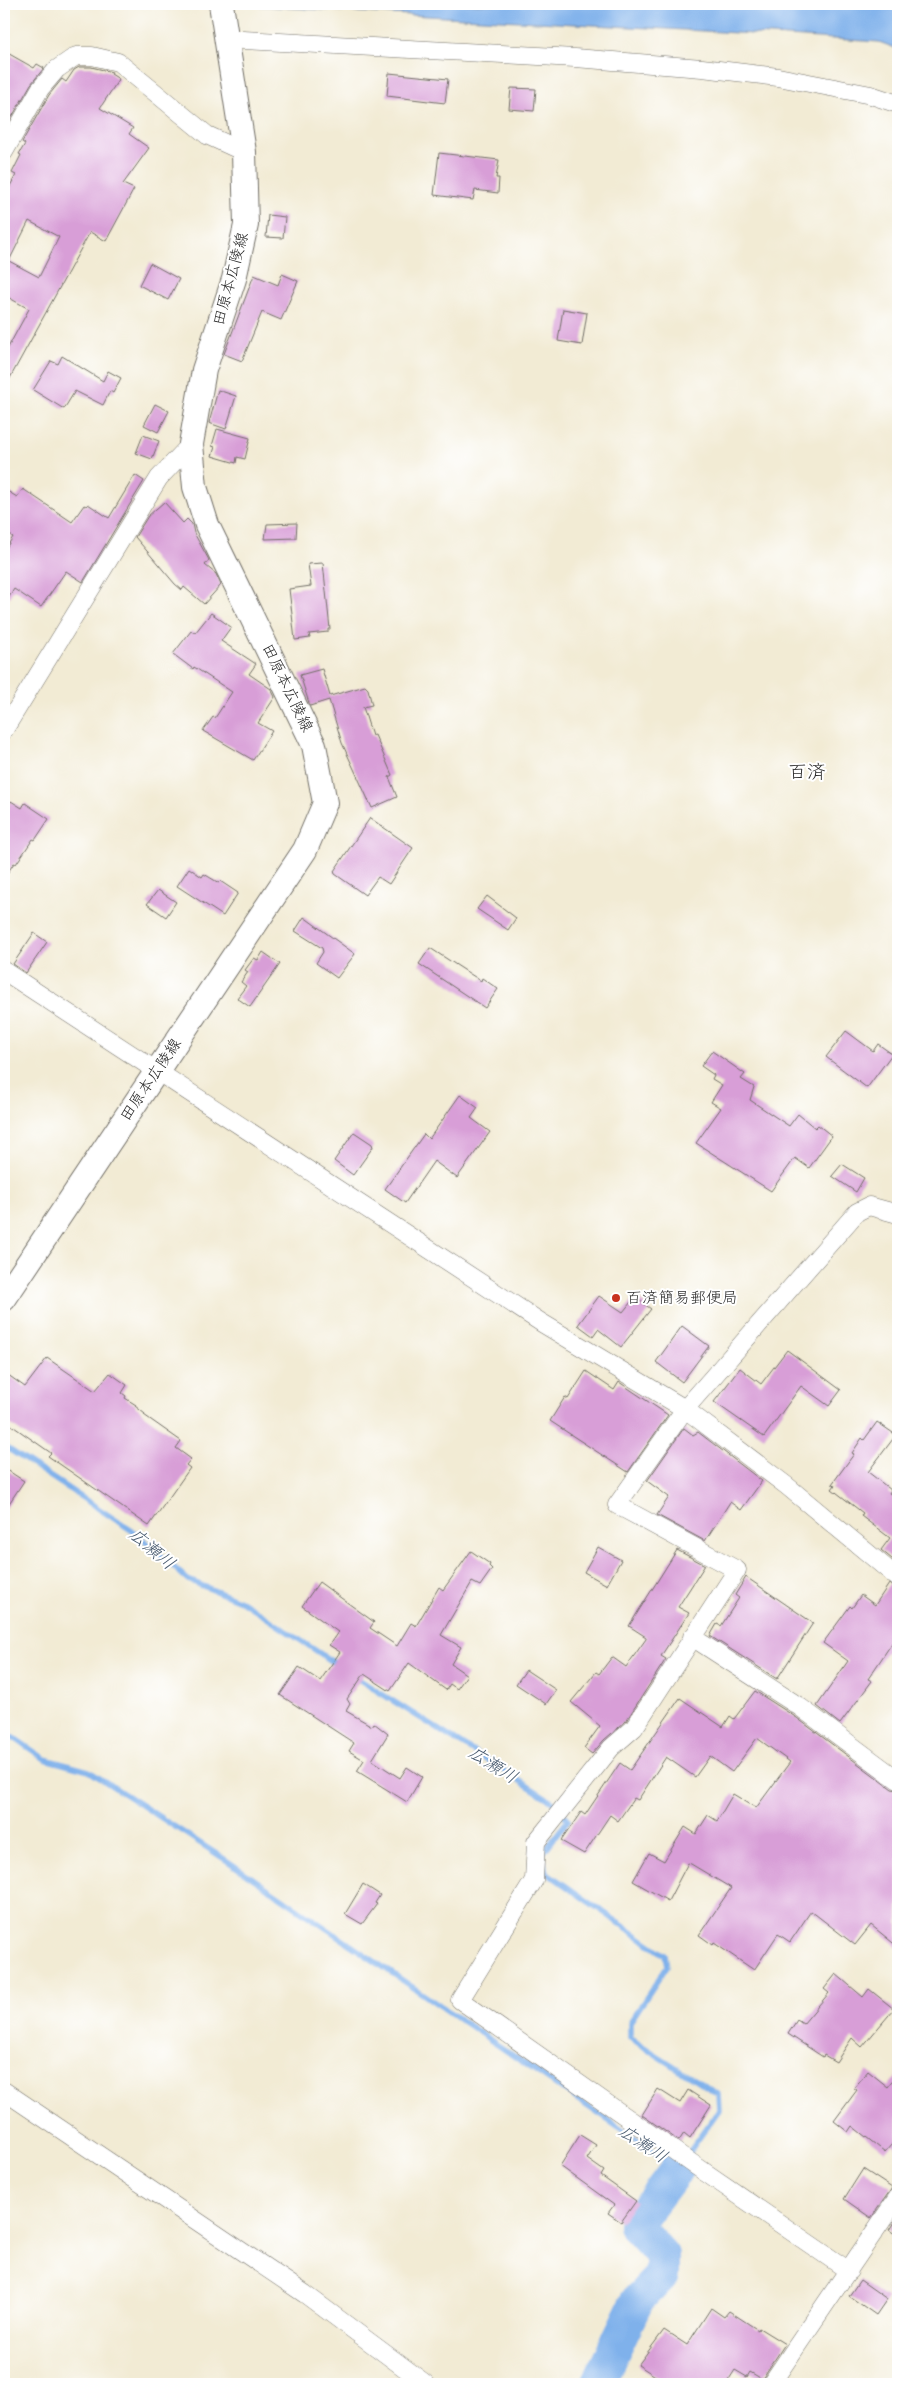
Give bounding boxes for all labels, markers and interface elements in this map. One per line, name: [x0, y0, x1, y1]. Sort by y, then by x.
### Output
street label: 田原本広陵線: [209, 230, 253, 328]
street label: 田原本広陵線: [257, 641, 317, 735]
district label: 百済: [788, 761, 826, 784]
street label: 田原本広陵線: [116, 1035, 186, 1125]
place label: 百済簡易郵便局: [626, 1289, 738, 1308]
marker: 百済簡易郵便局: [610, 1292, 622, 1304]
water label: 広瀬川: [125, 1524, 179, 1574]
water label: 広瀬川: [465, 1742, 521, 1788]
water label: 広瀬川: [615, 2120, 671, 2168]

